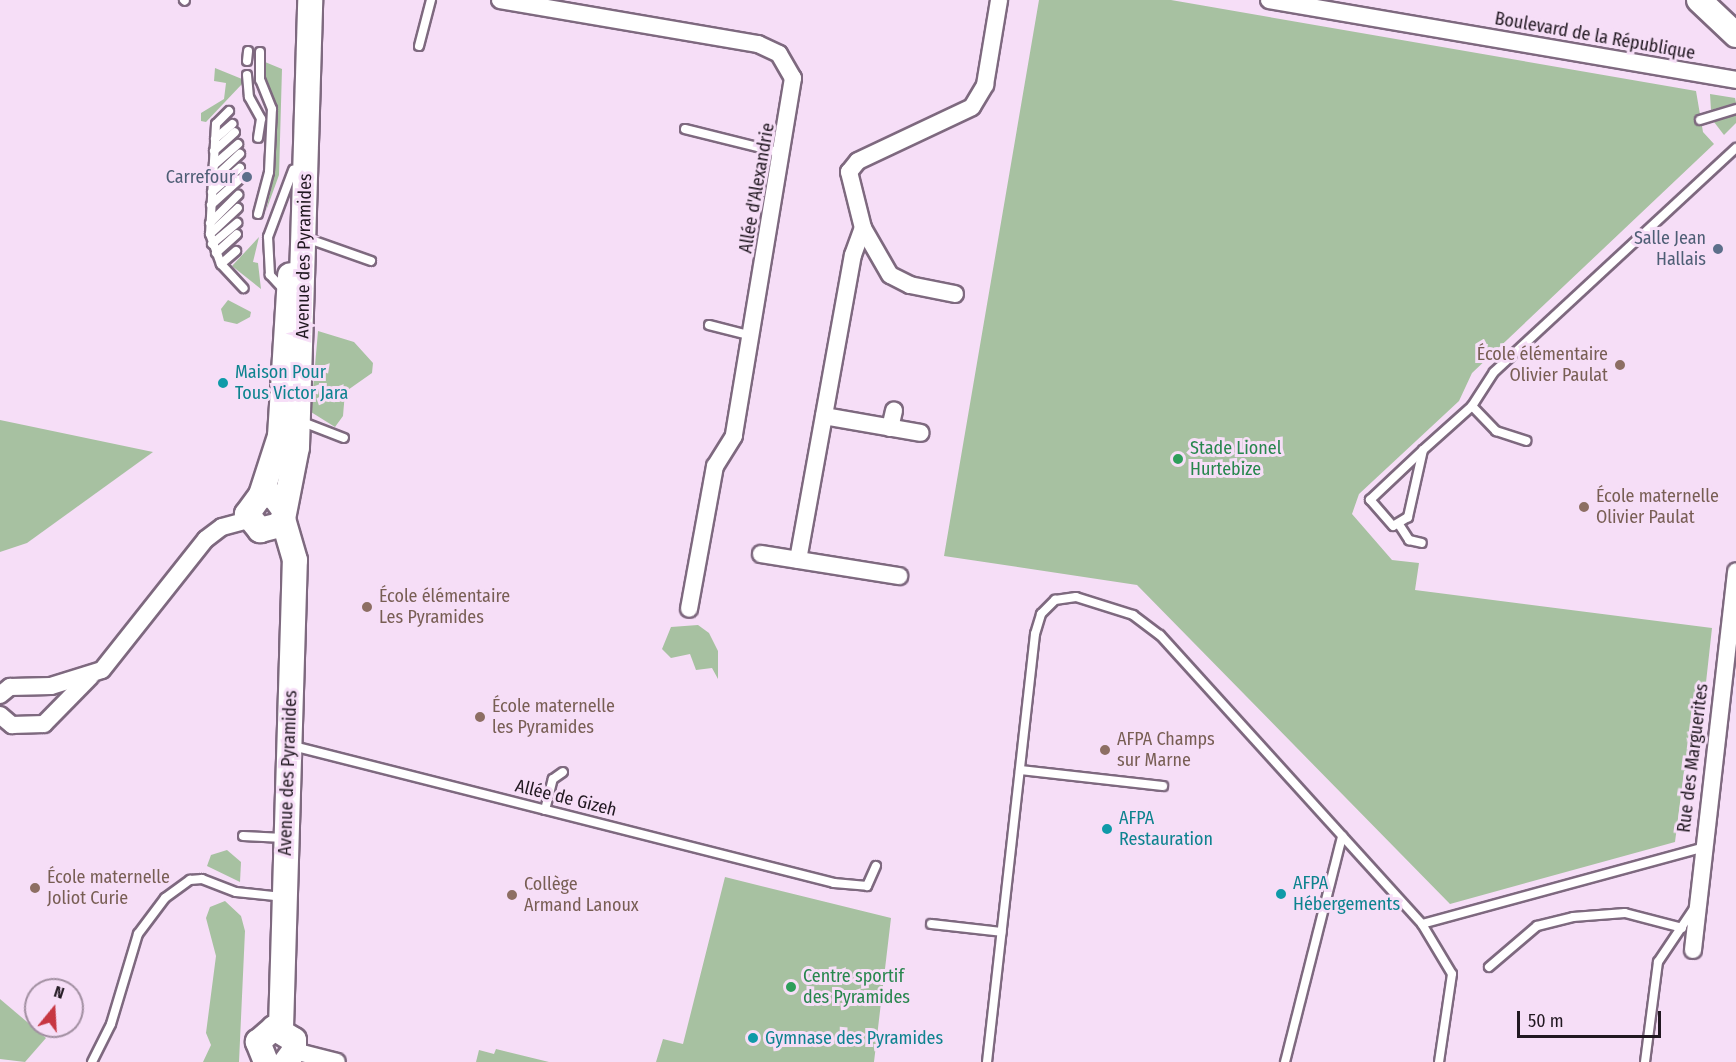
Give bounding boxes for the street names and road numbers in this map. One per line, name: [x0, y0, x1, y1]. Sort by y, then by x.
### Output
street label: Boulevard de la République: [1493, 8, 1697, 64]
street label: Allée d'Alexandrie: [735, 121, 779, 255]
street label: Avenue des Pyramides: [292, 173, 316, 339]
street label: Rue des Marguerites: [1673, 682, 1713, 834]
street label: Avenue des Pyramides: [274, 690, 302, 856]
street label: Allée de Gizeh: [513, 775, 619, 821]

